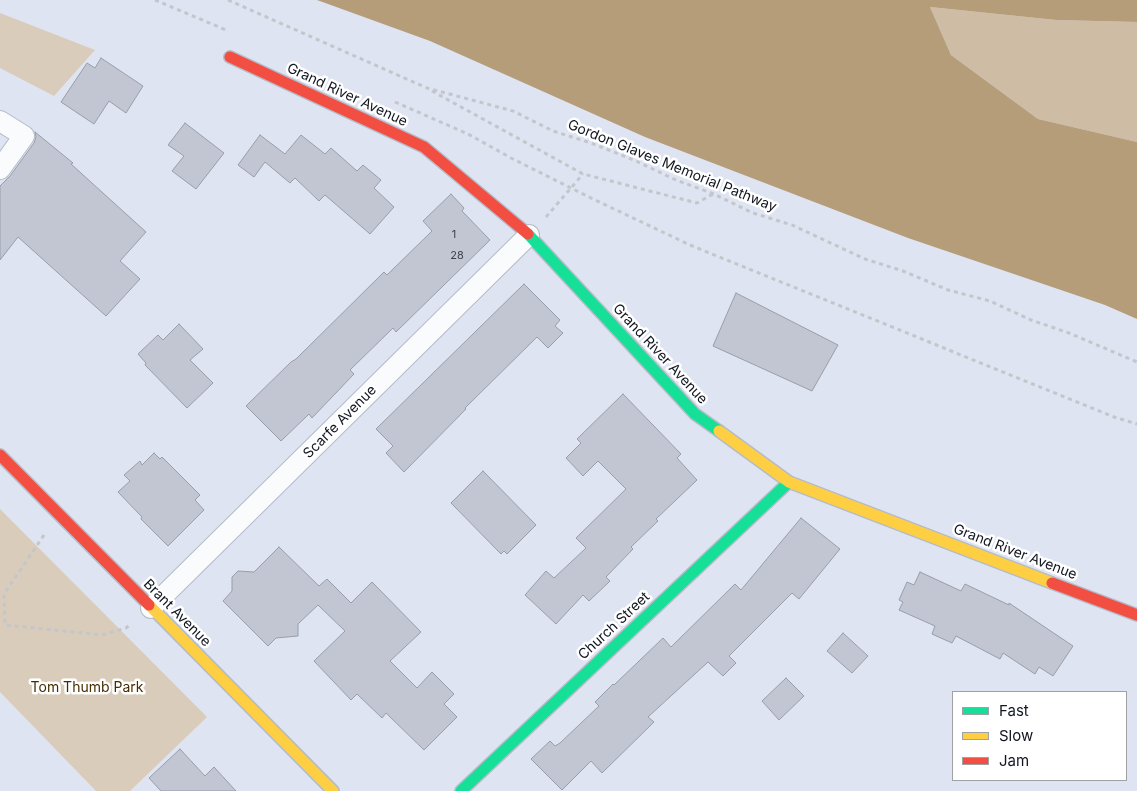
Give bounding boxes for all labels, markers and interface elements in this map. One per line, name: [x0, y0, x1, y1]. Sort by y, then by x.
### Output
street label: Grand River Avenue: [284, 60, 410, 130]
street label: Gordon Glaves Memorial Pathway: [565, 116, 779, 216]
house number: 1: [452, 228, 456, 242]
house number: 28: [450, 249, 464, 263]
street label: Grand River Avenue: [609, 300, 711, 408]
street label: Scarfe Avenue: [300, 382, 380, 462]
street label: Grand River Avenue: [951, 521, 1079, 583]
street label: Brant Avenue: [140, 576, 214, 650]
street label: Church Street: [575, 589, 653, 663]
park label: Tom Thumb Park: [31, 680, 143, 696]
legend: [952, 691, 1127, 781]
text: Fast: [999, 701, 1029, 720]
text: Slow: [999, 726, 1033, 745]
text: Jam: [999, 751, 1029, 770]

